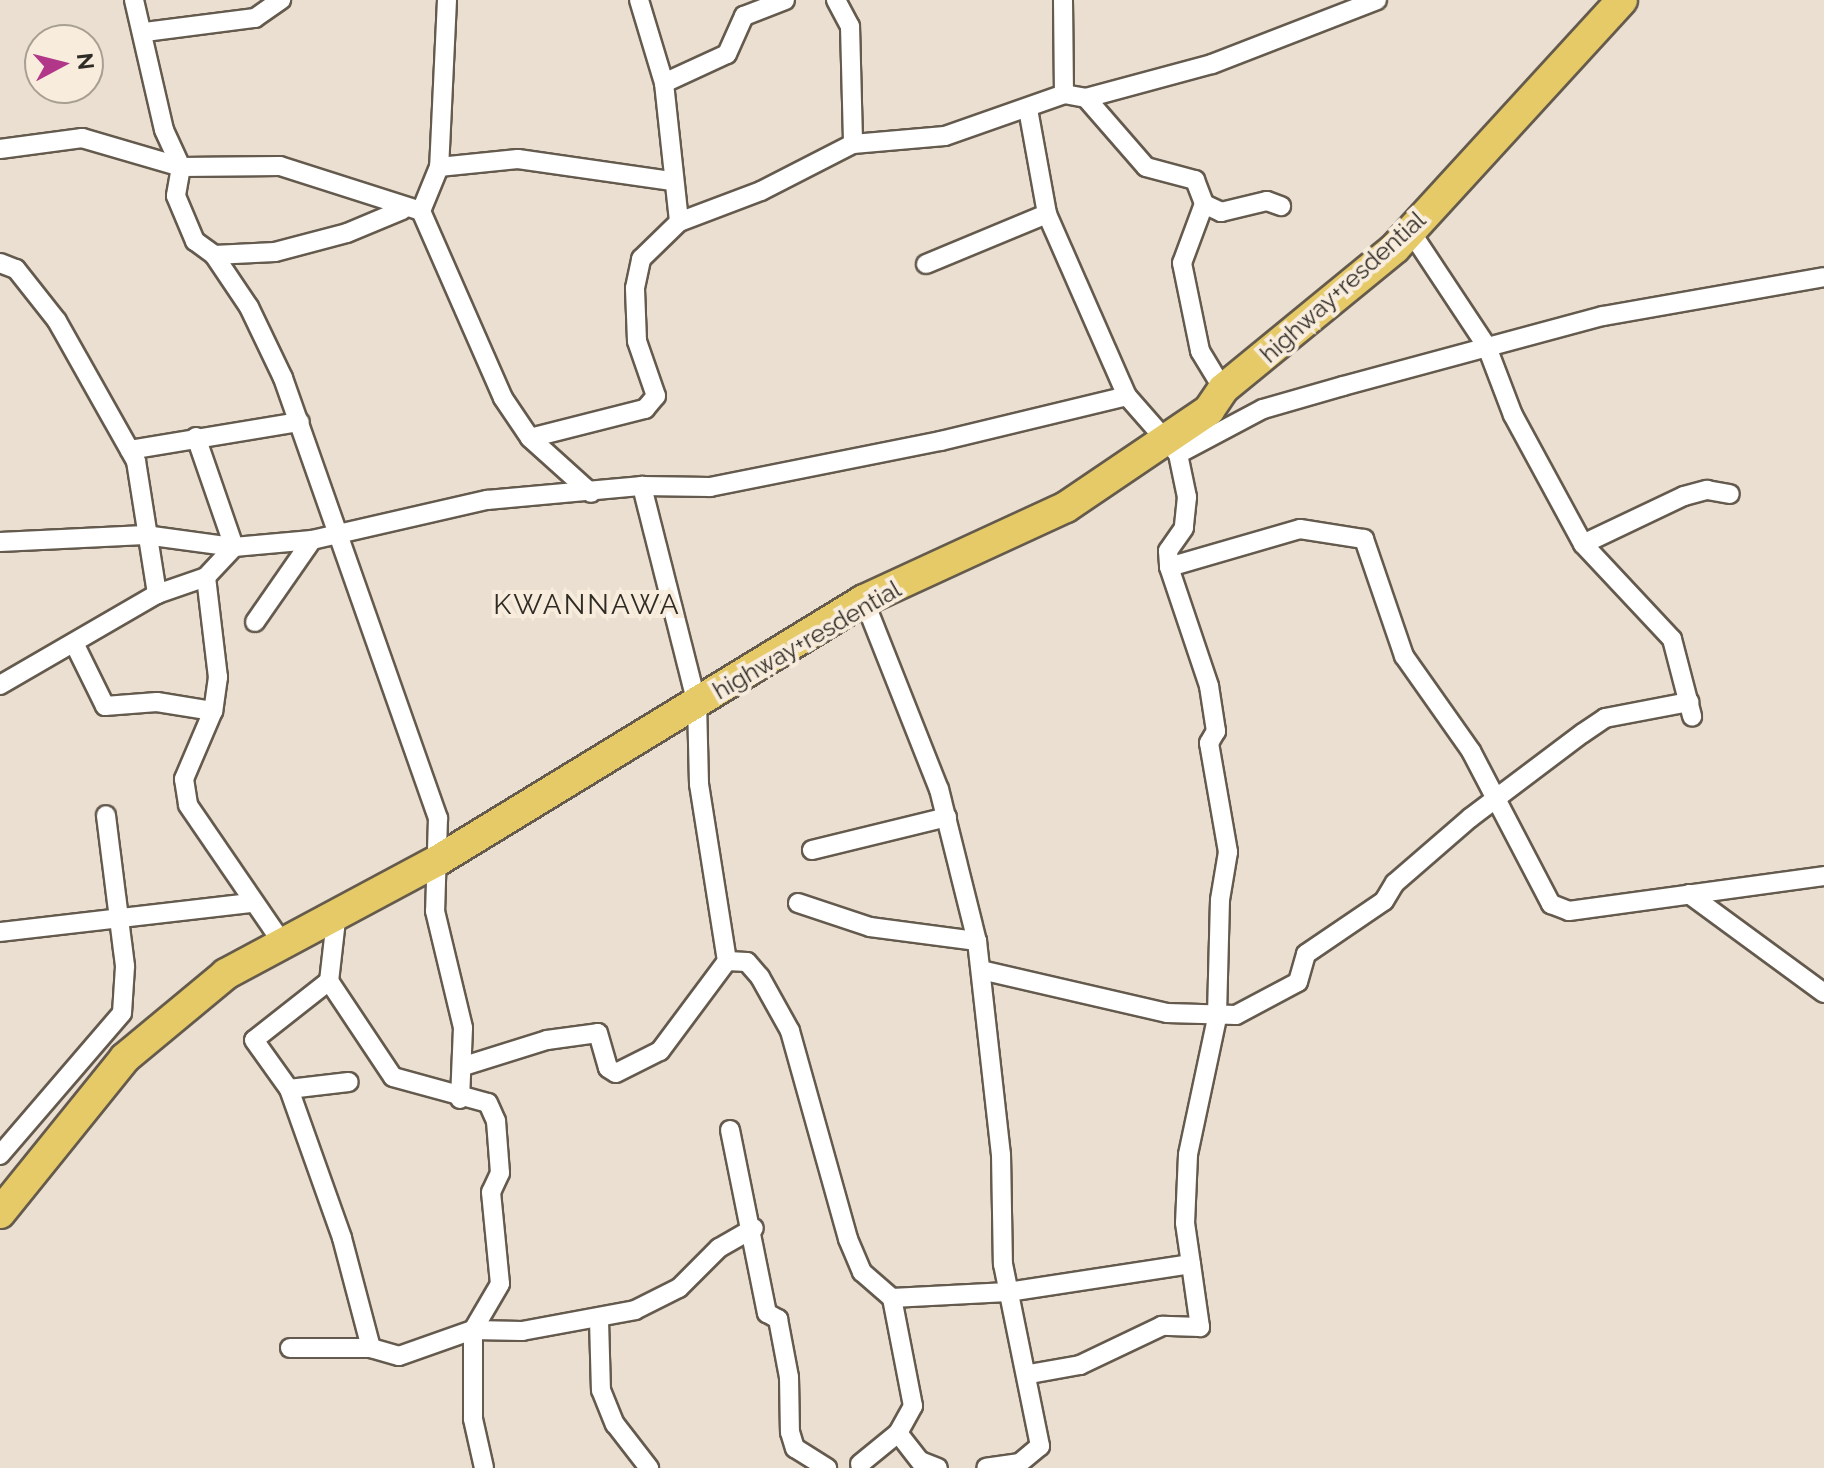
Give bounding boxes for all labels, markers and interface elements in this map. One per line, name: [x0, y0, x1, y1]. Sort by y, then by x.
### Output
north arrow: [24, 24, 104, 104]
text: N: [72, 51, 100, 71]
street label: highway+resdential: [1255, 205, 1431, 369]
street label: highway+resdential: [708, 575, 906, 705]
district label: KWANNAWA: [493, 588, 681, 622]

